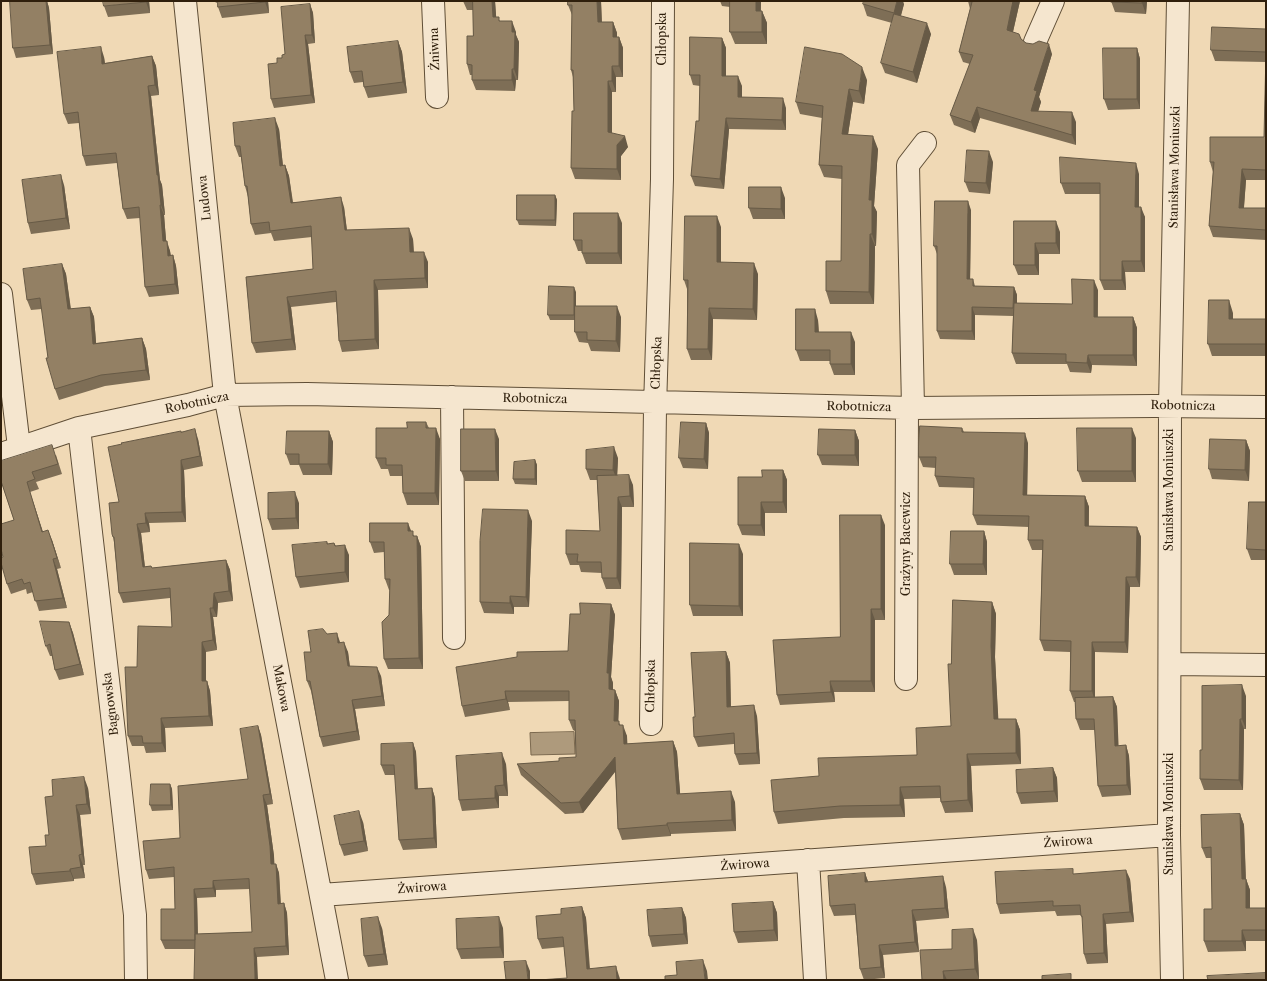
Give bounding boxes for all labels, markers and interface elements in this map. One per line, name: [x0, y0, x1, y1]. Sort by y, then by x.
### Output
street label: Chłopska: [656, 12, 670, 66]
street label: Żniwna: [427, 27, 443, 71]
street label: Stanisława Moniuszki: [1167, 106, 1183, 228]
street label: Ludowa: [195, 175, 215, 221]
street label: Chłopska: [649, 336, 665, 390]
street label: Robotnicza: [164, 389, 230, 417]
street label: Robotnicza: [502, 391, 568, 407]
street label: Robotnicza: [1150, 398, 1216, 414]
street label: Robotnicza: [826, 399, 892, 415]
street label: Stanisława Moniuszki: [1163, 429, 1177, 551]
street label: Grażyny Bacewicz: [900, 492, 914, 596]
street label: Chłopska: [643, 659, 659, 713]
street label: Makowa: [269, 663, 293, 713]
street label: Bagnowska: [100, 672, 122, 736]
street label: Stanisława Moniuszki: [1163, 753, 1177, 875]
street label: Żwirowa: [1043, 833, 1093, 851]
street label: Żwirowa: [720, 856, 770, 874]
street label: Żwirowa: [397, 879, 447, 897]

